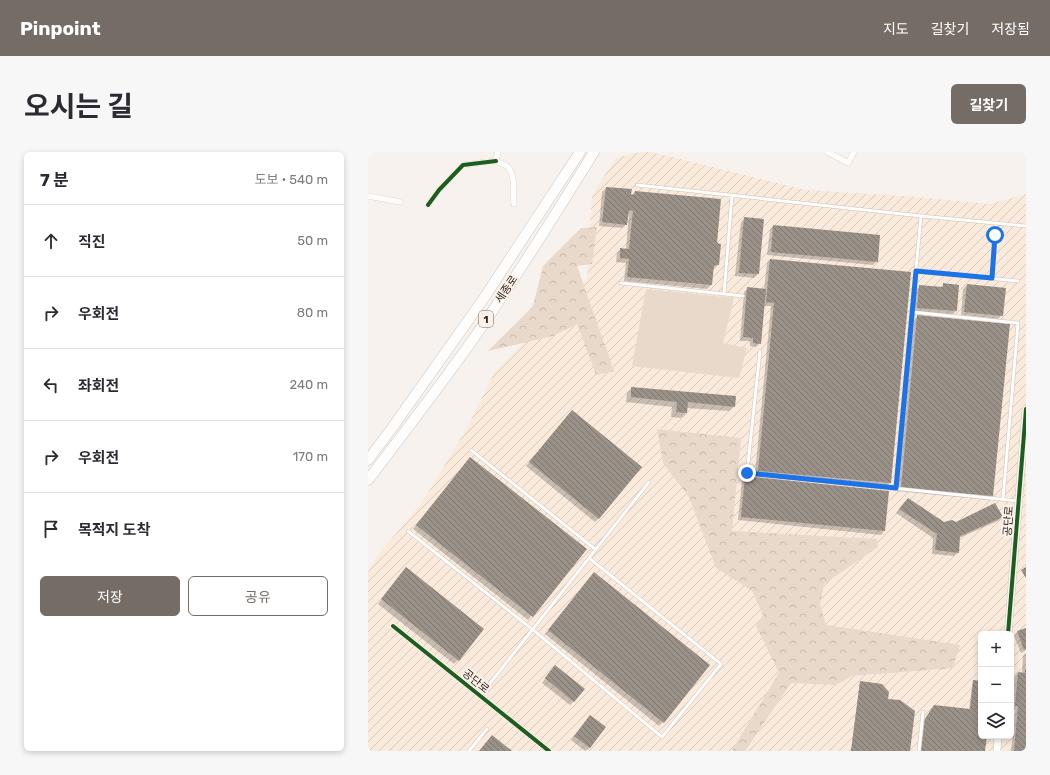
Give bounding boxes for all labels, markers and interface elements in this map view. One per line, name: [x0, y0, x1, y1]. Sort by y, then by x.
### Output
text: Pinpoint: [20, 17, 101, 40]
text: 지도: [883, 21, 909, 38]
text: 길찾기: [931, 21, 969, 38]
text: 저장됨: [991, 21, 1030, 38]
button: 길찾기: [951, 84, 1026, 124]
text: 오시는 길: [24, 90, 133, 123]
text: 7 분: [40, 170, 69, 190]
text: 도보 · 540 m: [255, 172, 328, 187]
route start: [986, 226, 1004, 244]
icon: ahead: [40, 230, 62, 252]
text: 직진: [78, 233, 106, 251]
text: 50 m: [297, 233, 328, 248]
street label: 세종로: [493, 273, 520, 306]
icon: right: [40, 302, 62, 324]
text: 우회전: [78, 305, 119, 323]
text: 80 m: [297, 305, 328, 320]
road number: 1: [479, 311, 493, 327]
icon: left: [40, 374, 62, 396]
text: 좌회전: [78, 377, 119, 395]
text: 240 m: [289, 377, 328, 392]
icon: right: [40, 446, 62, 468]
text: 우회전: [78, 449, 119, 467]
text: 170 m: [293, 449, 328, 464]
route end: [738, 464, 756, 482]
street label: 공단로: [1001, 505, 1016, 537]
icon: arrive: [40, 518, 62, 540]
text: 목적지 도착: [78, 521, 150, 539]
button: 저장: [40, 576, 180, 616]
button: 공유: [188, 576, 328, 616]
map controls: [978, 631, 1014, 739]
button: +: [978, 631, 1014, 667]
street label: 공단로: [460, 667, 492, 696]
button: −: [978, 667, 1014, 703]
button: layers: [978, 703, 1014, 739]

